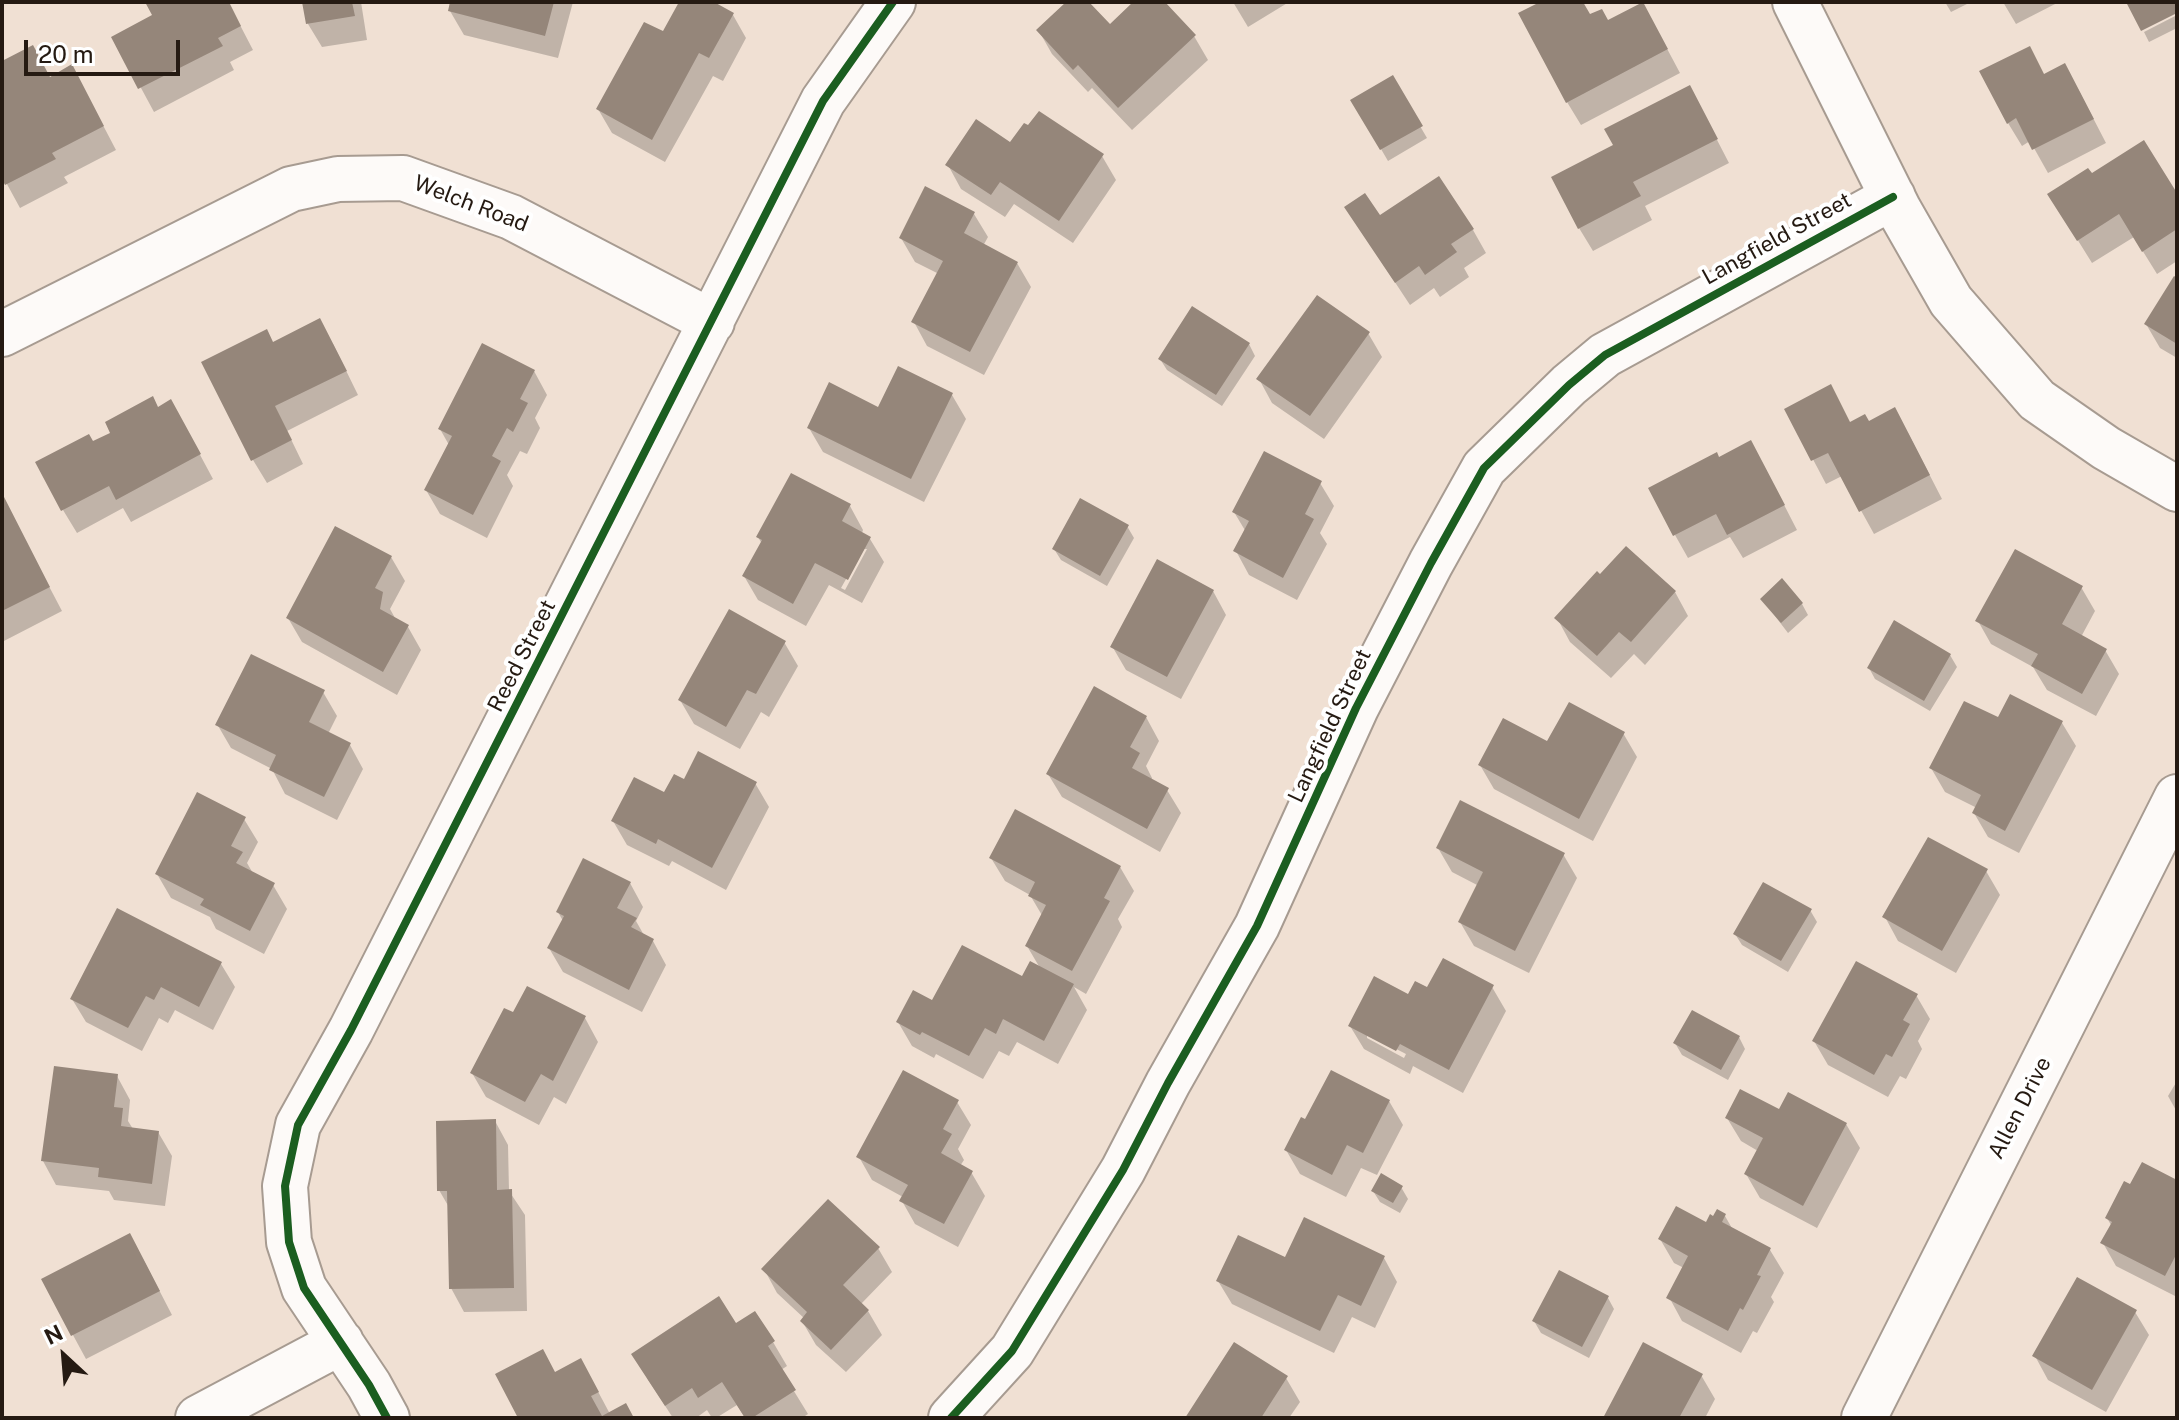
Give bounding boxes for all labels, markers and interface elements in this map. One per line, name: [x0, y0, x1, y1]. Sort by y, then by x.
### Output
scale bar: [28, 24, 184, 74]
text: 20 m: [38, 40, 94, 68]
street label: Welch Road: [410, 170, 532, 238]
street label: Langfield Street: [1698, 187, 1856, 291]
street label: Reed Street: [483, 596, 561, 716]
street label: Langfield Street: [1283, 645, 1377, 807]
street label: Allen Drive: [1983, 1052, 2057, 1164]
north arrow: [24, 1316, 104, 1396]
text: N: [40, 1319, 67, 1350]

